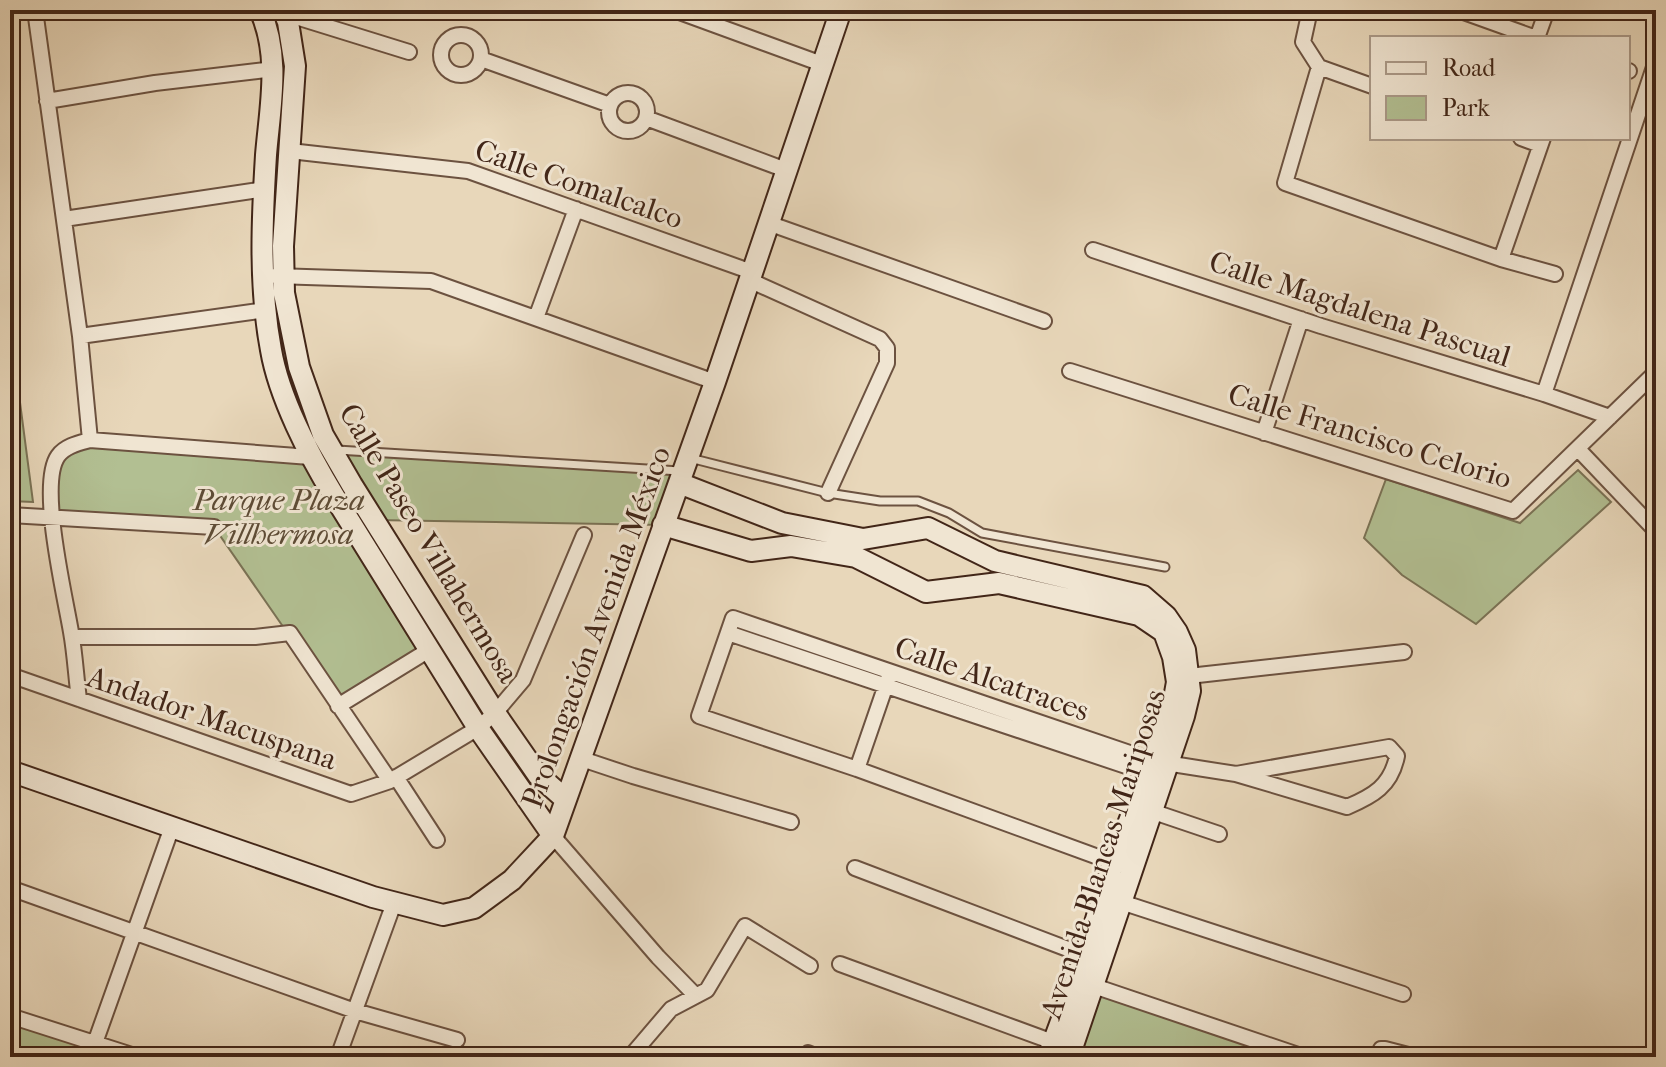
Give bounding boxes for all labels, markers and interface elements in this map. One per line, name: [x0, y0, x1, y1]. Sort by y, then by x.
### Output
legend: [1370, 36, 1630, 140]
text: Road: [1442, 54, 1496, 82]
text: Park: [1442, 94, 1490, 122]
street label: Calle Comalcalco: [470, 133, 687, 236]
street label: Calle Magdalena Pascual: [1205, 244, 1515, 375]
street label: Calle Francisco Celorio: [1224, 377, 1516, 496]
street label: Calle Paseo Villahermosa: [331, 398, 526, 690]
street label: Prolongación Avenida México: [515, 442, 678, 813]
park label: Parque Plaza Villhermosa: [191, 483, 365, 552]
street label: Calle Alcatraces: [890, 630, 1093, 729]
street label: Andador Macuspana: [82, 659, 342, 778]
street label: Avenida Blancas Mariposas: [1033, 685, 1173, 1024]

